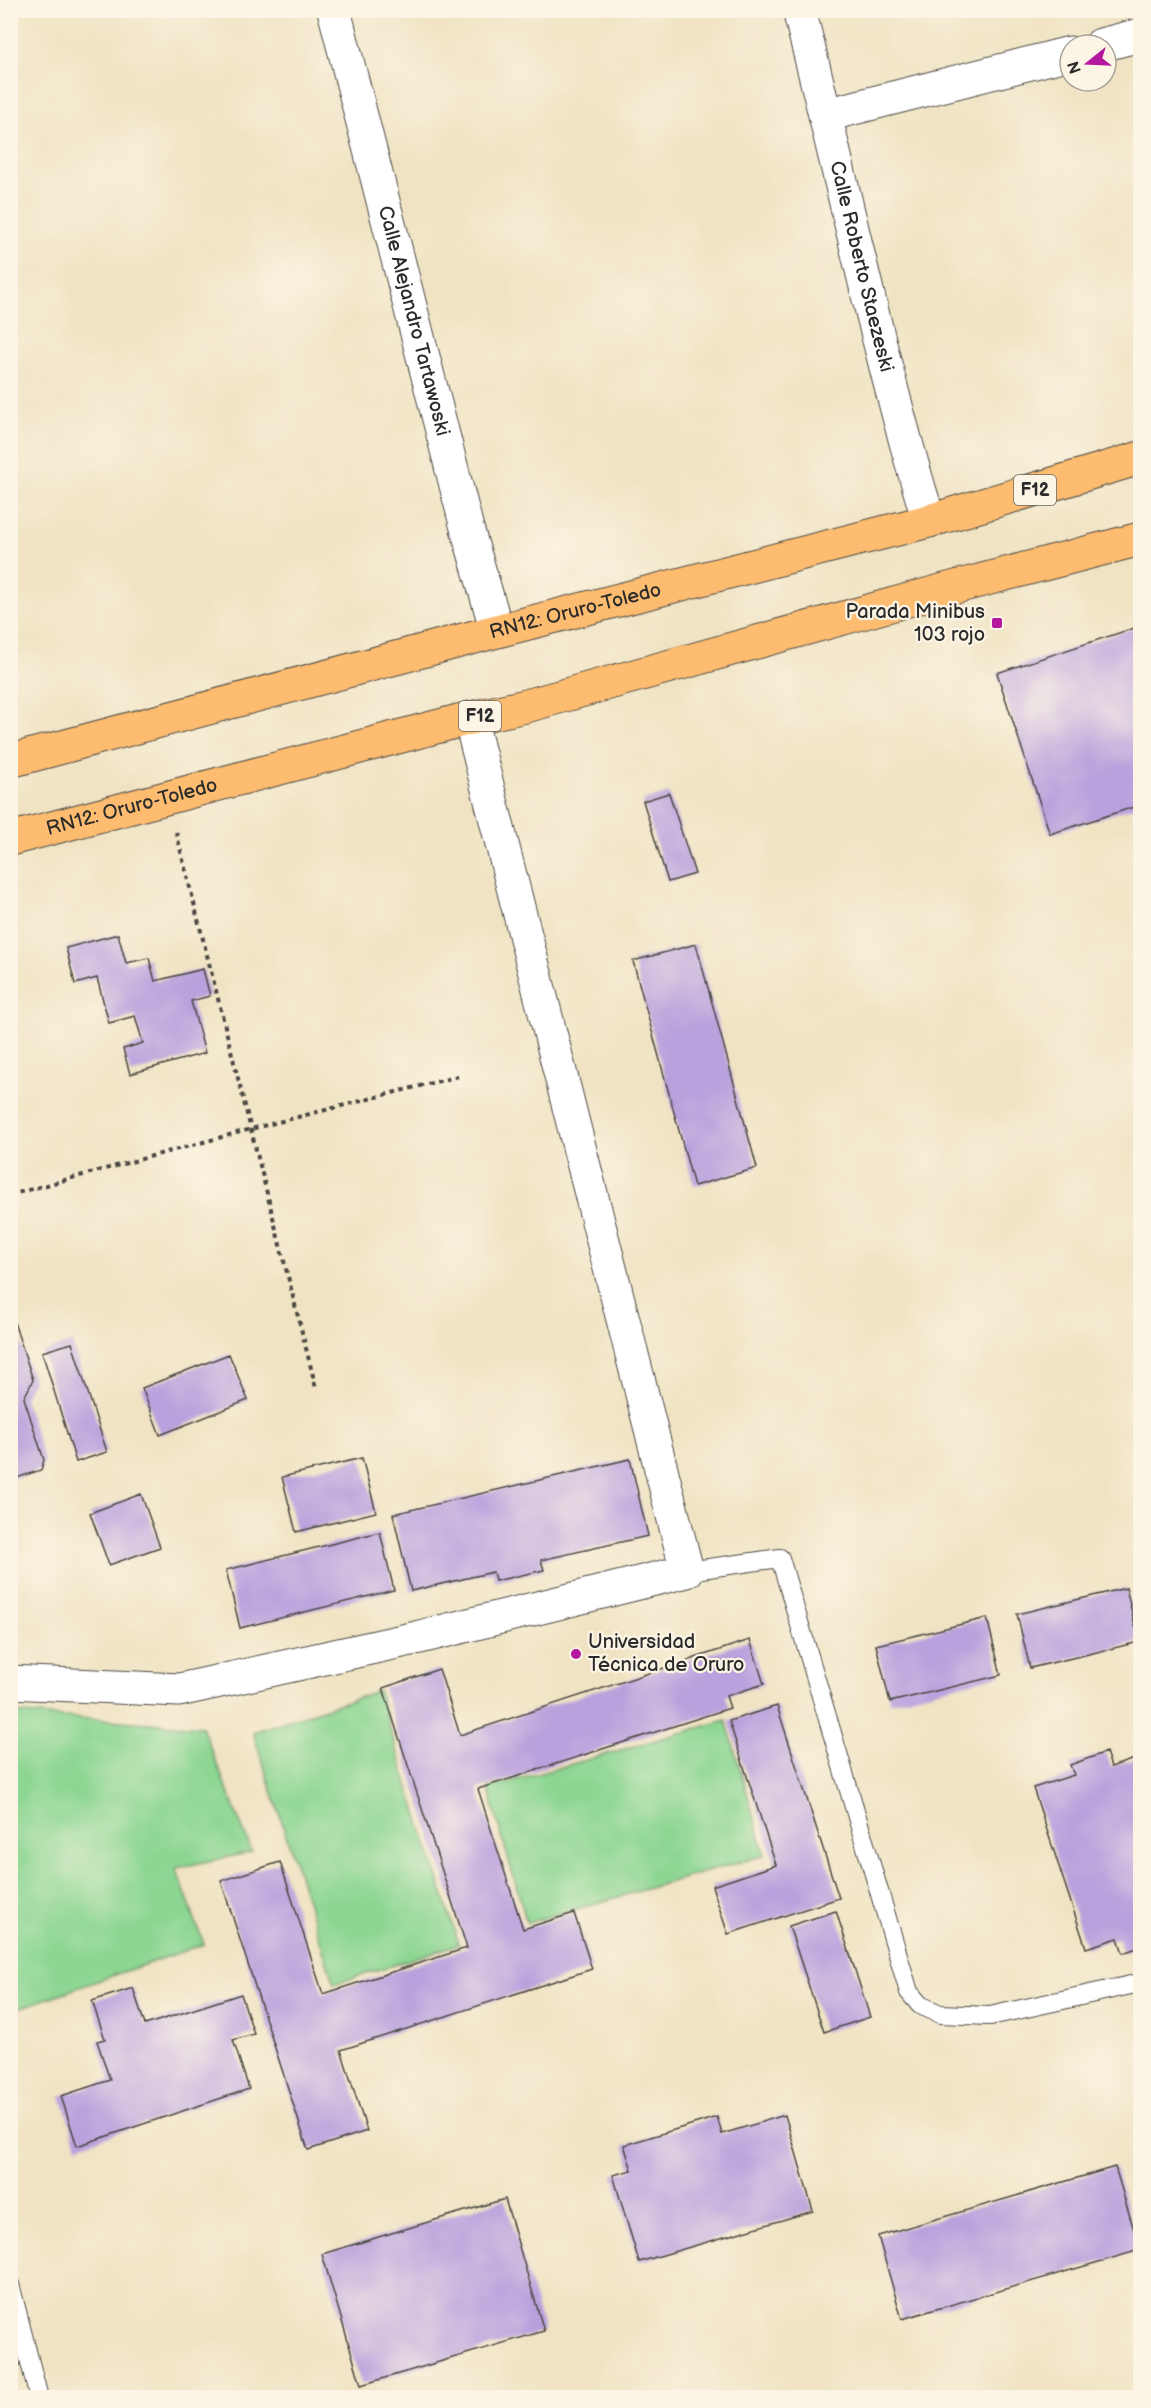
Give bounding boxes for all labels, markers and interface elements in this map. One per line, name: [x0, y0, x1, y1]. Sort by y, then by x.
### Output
north arrow: [1058, 33, 1118, 93]
text: N: [1064, 59, 1086, 76]
street label: Calle Roberto Staezeski: [824, 159, 899, 375]
street label: Calle Alejandro Tartawoski: [373, 203, 455, 438]
road number: F12: [1014, 475, 1056, 505]
street label: RN12: Oruro-Toledo: [487, 578, 664, 644]
place label: Parada Minibus 103 rojo: [846, 600, 985, 647]
marker: Parada Minibus 103 rojo: [990, 616, 1004, 630]
road number: F12: [459, 701, 501, 731]
street label: RN12: Oruro-Toledo: [44, 773, 220, 841]
place label: Universidad Técnica de Oruro: [588, 1630, 744, 1677]
marker: Universidad Técnica de Oruro: [569, 1647, 583, 1661]

